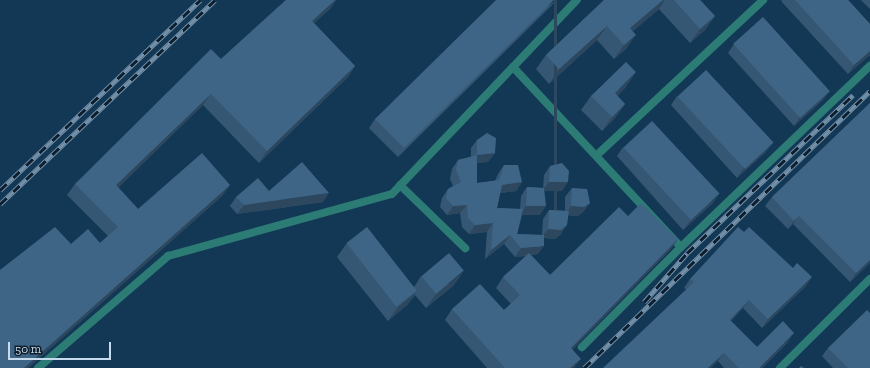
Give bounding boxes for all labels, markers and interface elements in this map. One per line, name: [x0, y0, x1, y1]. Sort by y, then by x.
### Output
scale bar: [10, 334, 113, 360]
text: 50 m: [15, 342, 41, 356]

